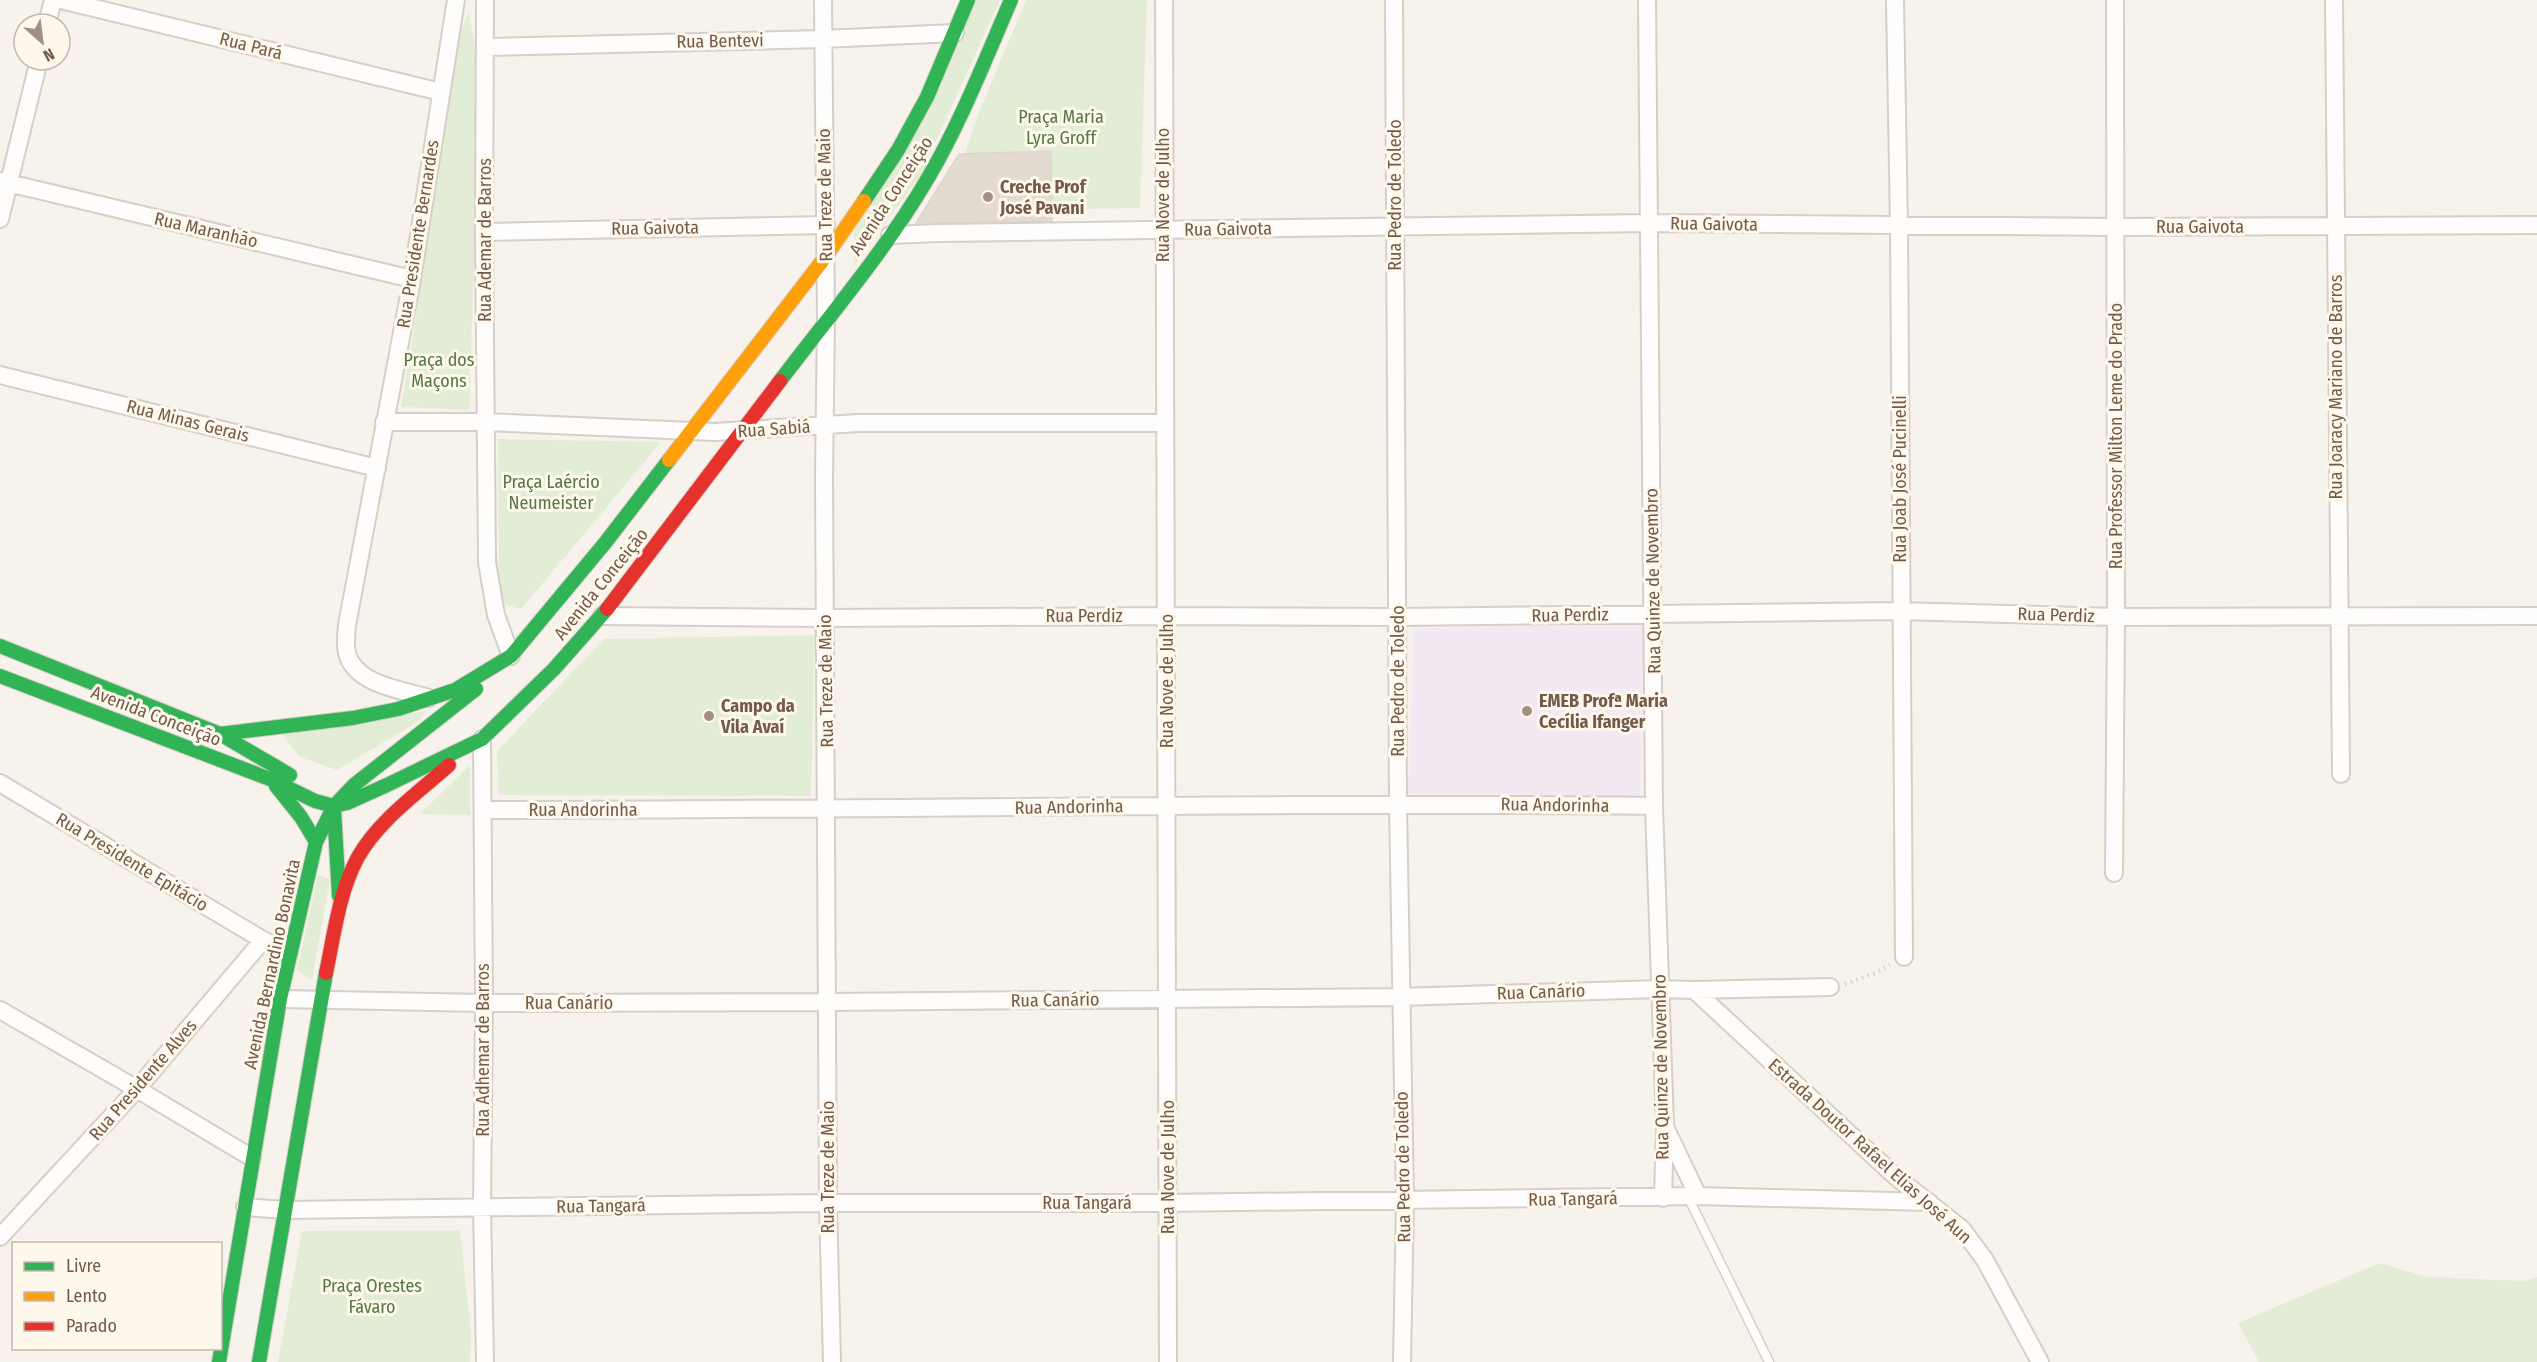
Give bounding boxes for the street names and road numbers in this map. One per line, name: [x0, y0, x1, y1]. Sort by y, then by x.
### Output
street label: Rua Pará: [217, 28, 285, 64]
street label: Rua Bentevi: [676, 29, 764, 53]
street label: Rua Pedro de Toledo: [1384, 119, 1406, 271]
street label: Rua Treze de Maio: [813, 128, 837, 262]
street label: Rua Nove de Julho: [1152, 128, 1174, 262]
street label: Avenida Conceição: [844, 132, 938, 260]
street label: Rua Presidente Bernardes: [392, 138, 444, 330]
street label: Rua Ademar de Barros: [474, 158, 496, 322]
street label: Rua Maranhão: [152, 207, 260, 253]
street label: Rua Gaivota: [1670, 212, 1758, 236]
street label: Rua Gaivota: [611, 216, 699, 240]
street label: Rua Gaivota: [2156, 216, 2244, 238]
street label: Rua Gaivota: [1184, 217, 1272, 241]
street label: Rua Joaracy Mariano de Barros: [2325, 274, 2347, 499]
street label: Rua Professor Milton Leme do Prado: [2105, 303, 2127, 569]
street label: Rua Minas Gerais: [124, 395, 252, 447]
street label: Rua Joab José Pucinelli: [1889, 395, 1911, 563]
street label: Rua Sabiá: [737, 415, 811, 443]
street label: Rua Quinze de Novembro: [1640, 488, 1666, 674]
street label: Avenida Conceição: [549, 524, 653, 644]
street label: Rua Perdiz: [1531, 603, 1609, 627]
street label: Rua Perdiz: [2017, 603, 2095, 627]
street label: Rua Perdiz: [1045, 605, 1123, 627]
street label: Rua Pedro de Toledo: [1387, 605, 1409, 757]
street label: Rua Treze de Maio: [814, 614, 838, 748]
street label: Rua Nove de Julho: [1156, 614, 1178, 748]
street label: Avenida Conceição: [88, 681, 224, 751]
street label: Rua Andorinha: [1500, 793, 1610, 817]
street label: Rua Andorinha: [1014, 795, 1124, 819]
street label: Rua Andorinha: [529, 799, 638, 821]
street label: Rua Presidente Epitácio: [52, 808, 212, 916]
street label: Avenida Bernardino Bonavita: [239, 857, 305, 1071]
street label: Rua Adhemar de Barros: [472, 963, 494, 1137]
street label: Rua Quinze de Novembro: [1648, 974, 1674, 1160]
street label: Rua Canário: [1496, 979, 1586, 1005]
street label: Rua Canário: [1010, 988, 1100, 1012]
street label: Rua Canário: [525, 992, 613, 1014]
street label: Rua Presidente Alves: [84, 1015, 202, 1145]
street label: Estrada Doutor Rafael Elias José Aun: [1764, 1054, 1976, 1248]
street label: Rua Pedro de Toledo: [1391, 1091, 1415, 1243]
street label: Rua Treze de Maio: [817, 1100, 839, 1234]
street label: Rua Nove de Julho: [1157, 1100, 1179, 1234]
street label: Rua Tangará: [1528, 1187, 1618, 1211]
street label: Rua Tangará: [1042, 1192, 1132, 1214]
street label: Rua Tangará: [556, 1194, 646, 1218]

